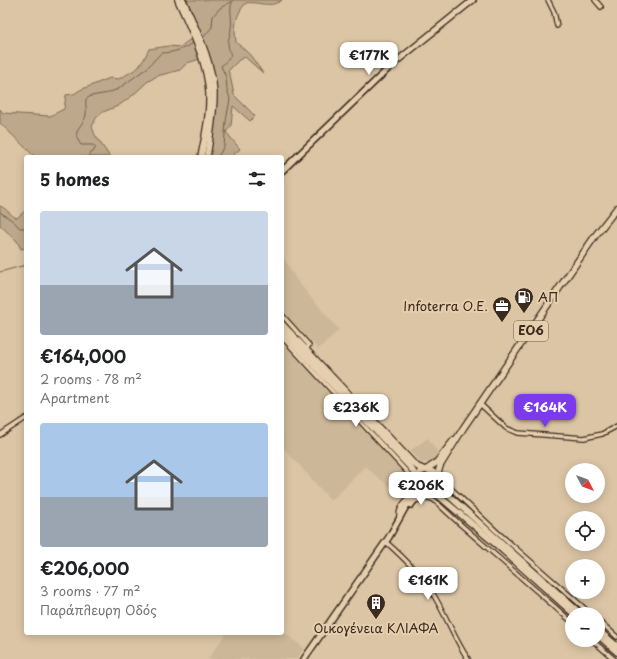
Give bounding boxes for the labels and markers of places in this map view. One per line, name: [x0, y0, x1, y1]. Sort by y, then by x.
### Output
pin: €177K: [341, 42, 397, 76]
fuel station icon: ΑΠ: [513, 286, 535, 314]
place label: ΑΠ: [538, 287, 558, 306]
office icon: Infoterra Ο.Ε.: [491, 295, 513, 323]
place label: Infoterra Ο.Ε.: [403, 296, 488, 315]
pin: €236K: [328, 394, 384, 428]
pin: €164K: [517, 394, 573, 428]
pin: €206K: [393, 472, 449, 506]
pin: €161K: [400, 567, 456, 601]
building icon: Οικογένεια ΚΛΙΑΦΑ: [365, 592, 387, 620]
place label: Οικογένεια ΚΛΙΑΦΑ: [313, 618, 439, 637]

